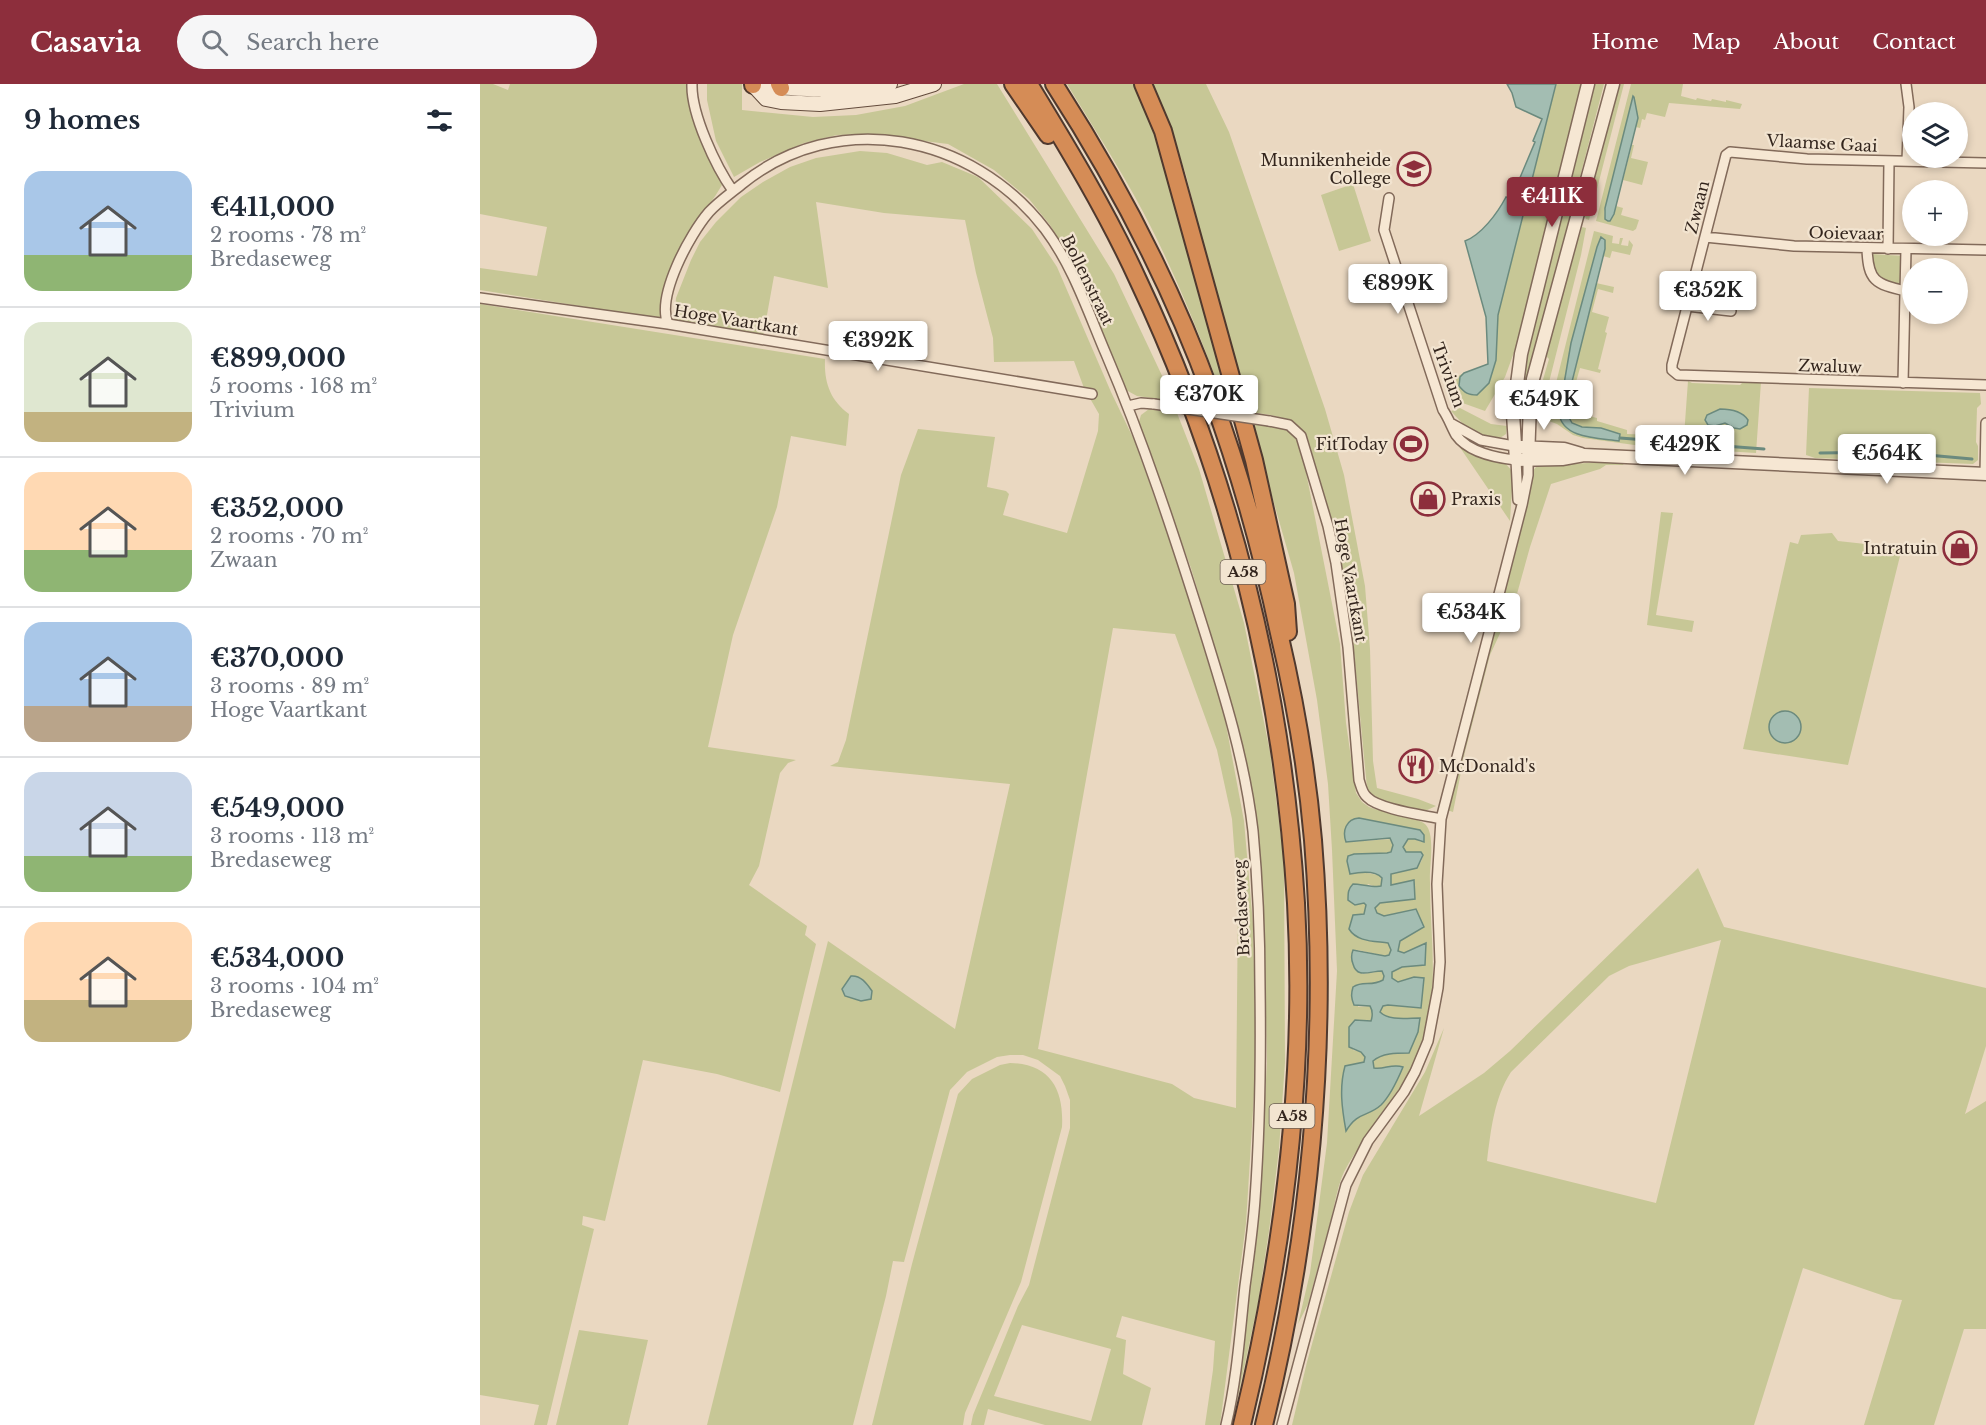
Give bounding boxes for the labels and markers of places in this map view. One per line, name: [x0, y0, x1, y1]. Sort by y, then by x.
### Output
place label: Munnikenheide College: [1261, 150, 1391, 188]
school or university icon: Munnikenheide College: [1396, 151, 1432, 187]
pin: €411K: [1510, 177, 1594, 228]
pin: €899K: [1356, 264, 1440, 315]
pin: €352K: [1666, 271, 1750, 322]
pin: €392K: [836, 321, 920, 372]
pin: €370K: [1167, 375, 1251, 426]
pin: €549K: [1502, 380, 1586, 431]
pin: €429K: [1643, 425, 1727, 476]
sports icon: FitToday: [1393, 426, 1429, 462]
place label: FitToday: [1316, 434, 1389, 454]
pin: €564K: [1845, 434, 1929, 485]
shop icon: Praxis: [1410, 481, 1446, 517]
place label: Praxis: [1451, 489, 1501, 509]
shop icon: Intratuin: [1942, 530, 1978, 566]
place label: Intratuin: [1864, 538, 1937, 558]
pin: €534K: [1429, 593, 1513, 644]
restaurant icon: McDonald's: [1398, 748, 1434, 784]
place label: McDonald's: [1439, 756, 1536, 776]

